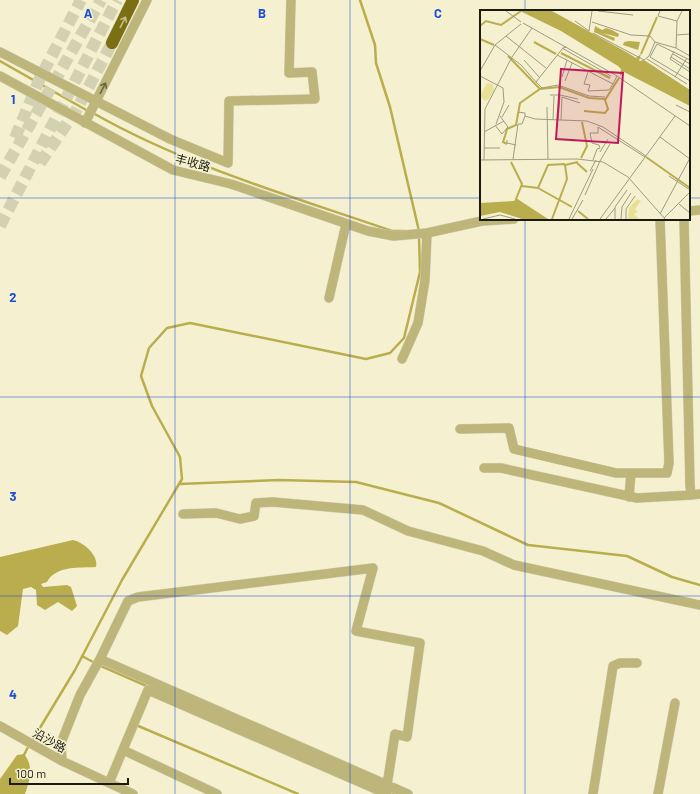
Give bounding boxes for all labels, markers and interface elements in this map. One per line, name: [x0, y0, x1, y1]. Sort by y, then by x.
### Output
text: A: [84, 5, 93, 21]
text: B: [258, 5, 266, 21]
text: C: [434, 5, 442, 21]
inset map: [480, 10, 690, 220]
one-way arrow: [120, 16, 127, 28]
one-way arrow: [100, 82, 107, 94]
text: 1: [11, 91, 15, 107]
street label: 丰收路: [174, 151, 212, 173]
text: 2: [9, 289, 17, 305]
text: 3: [9, 488, 17, 504]
text: 4: [9, 686, 17, 702]
street label: 沿沙路: [31, 725, 69, 755]
scale bar: [10, 760, 128, 786]
text: 100 m: [16, 766, 46, 780]

